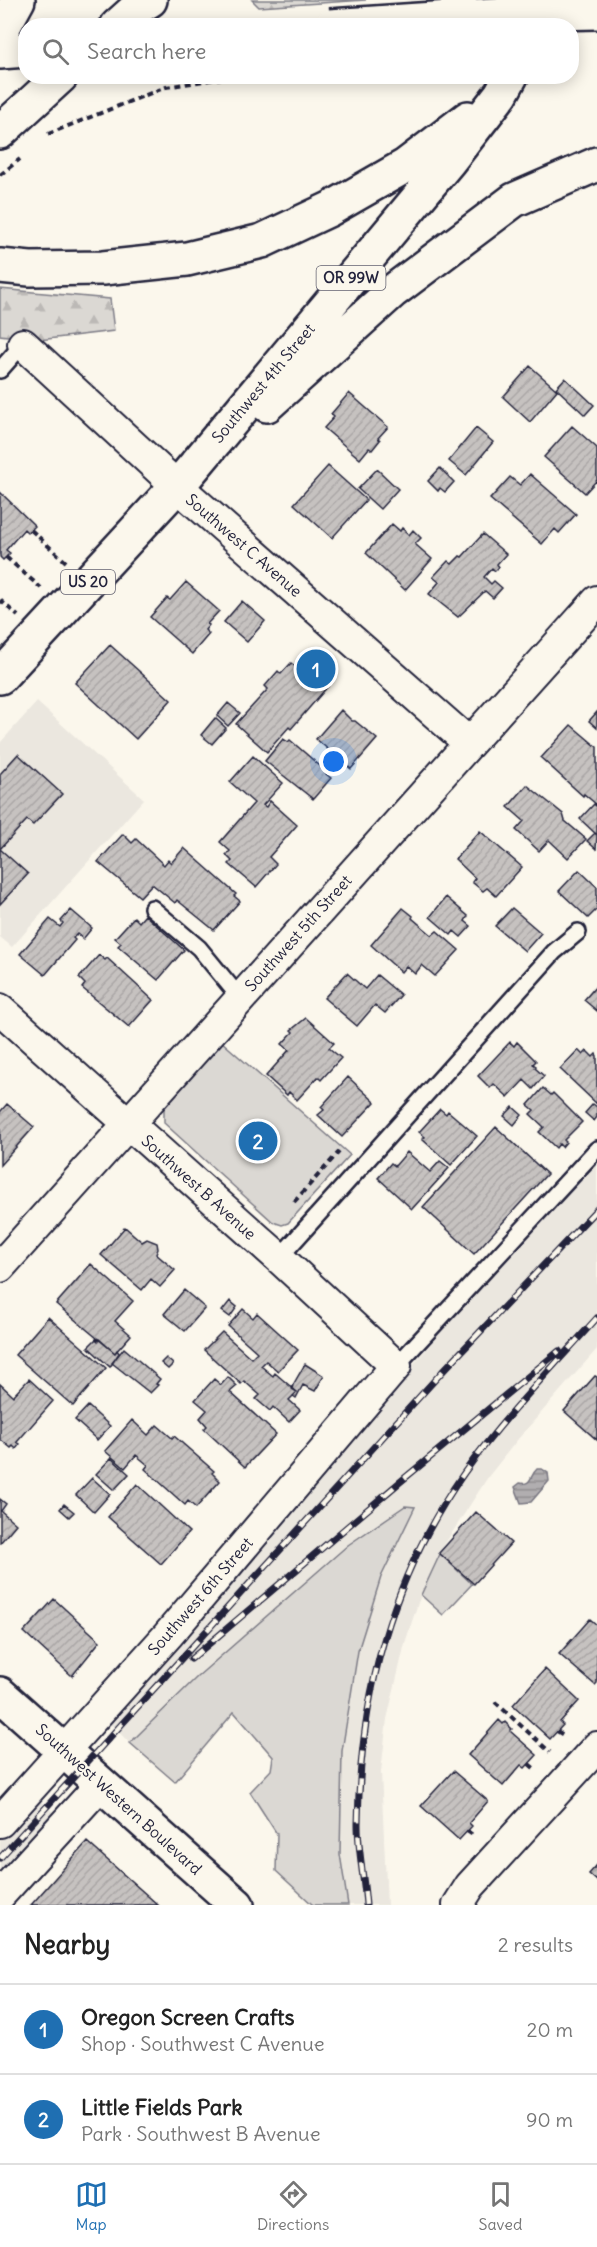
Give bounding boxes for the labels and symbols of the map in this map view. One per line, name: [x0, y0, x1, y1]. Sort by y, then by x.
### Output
road number: OR 99W: [316, 266, 386, 290]
street label: Southwest 4th Street: [207, 319, 319, 447]
street label: Southwest C Avenue: [182, 489, 306, 601]
road number: US 20: [61, 570, 115, 594]
pin: 1: [296, 646, 336, 692]
your location: [319, 747, 348, 776]
street label: Southwest 5th Street: [240, 870, 356, 995]
pin: 2: [238, 1118, 278, 1164]
street label: Southwest B Avenue: [138, 1130, 260, 1244]
street label: Southwest 6th Street: [143, 1532, 257, 1659]
street label: Southwest Western Boulevard: [32, 1719, 206, 1879]

